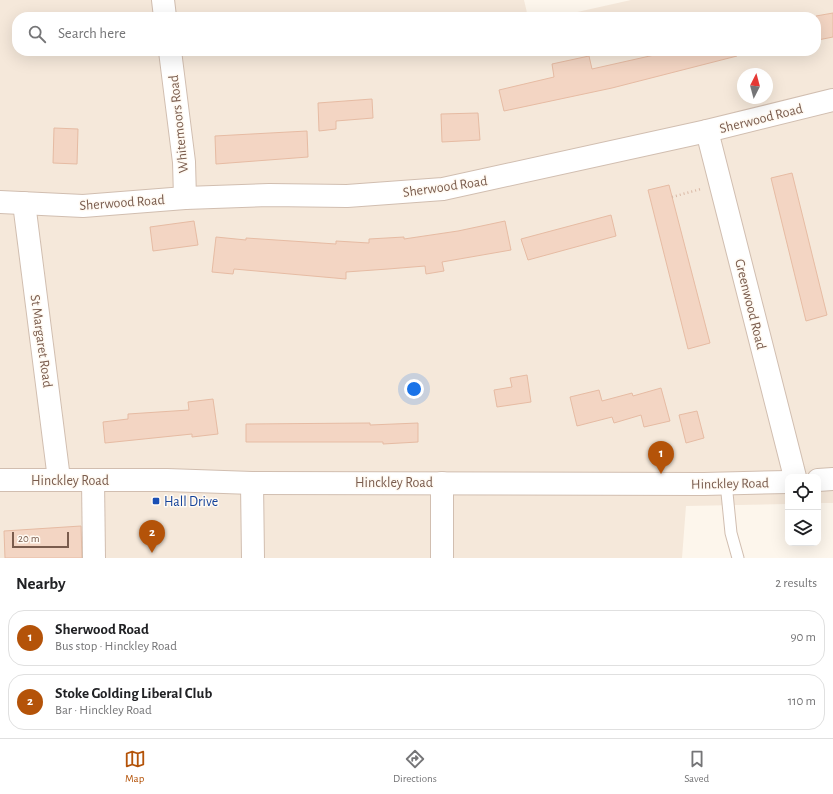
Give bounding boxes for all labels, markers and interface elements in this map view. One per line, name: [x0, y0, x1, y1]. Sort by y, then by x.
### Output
search box: [12, 12, 821, 56]
icon: search: [26, 23, 48, 45]
text: Search here: [58, 26, 126, 41]
north arrow: [737, 68, 773, 104]
street label: Whitemoors Road: [167, 74, 191, 174]
street label: Sherwood Road: [718, 102, 804, 136]
street label: Sherwood Road: [402, 174, 488, 200]
street label: Sherwood Road: [79, 193, 165, 213]
street label: Greenwood Road: [732, 257, 768, 351]
street label: St Margaret Road: [28, 294, 54, 389]
your location: [404, 379, 424, 399]
pin: 1: [648, 441, 674, 474]
street label: Hinckley Road: [31, 474, 109, 488]
map controls: [785, 474, 821, 546]
button: locate: [785, 474, 821, 510]
street label: Hinckley Road: [355, 476, 433, 490]
street label: Hinckley Road: [691, 476, 769, 492]
place label: Hall Drive: [164, 495, 218, 509]
marker: Hall Drive: [151, 496, 161, 506]
button: layers: [785, 510, 821, 546]
pin: 2: [139, 520, 165, 553]
scale bar: [12, 530, 69, 549]
text: 20 m: [18, 533, 39, 544]
text: Nearby: [16, 575, 66, 592]
text: 2 results: [775, 577, 817, 590]
text: Sherwood Road: [55, 622, 149, 637]
text: 1: [28, 631, 32, 644]
text: 90 m: [790, 631, 816, 644]
text: Bus stop · Hinckley Road: [55, 640, 177, 653]
text: Stoke Golding Liberal Club: [55, 686, 212, 701]
text: 2: [27, 695, 33, 708]
text: 110 m: [788, 695, 816, 708]
text: Bar · Hinckley Road: [55, 704, 152, 717]
tab: Map: [124, 748, 146, 785]
tab: Directions: [393, 748, 437, 785]
tab: Saved: [684, 748, 709, 785]

